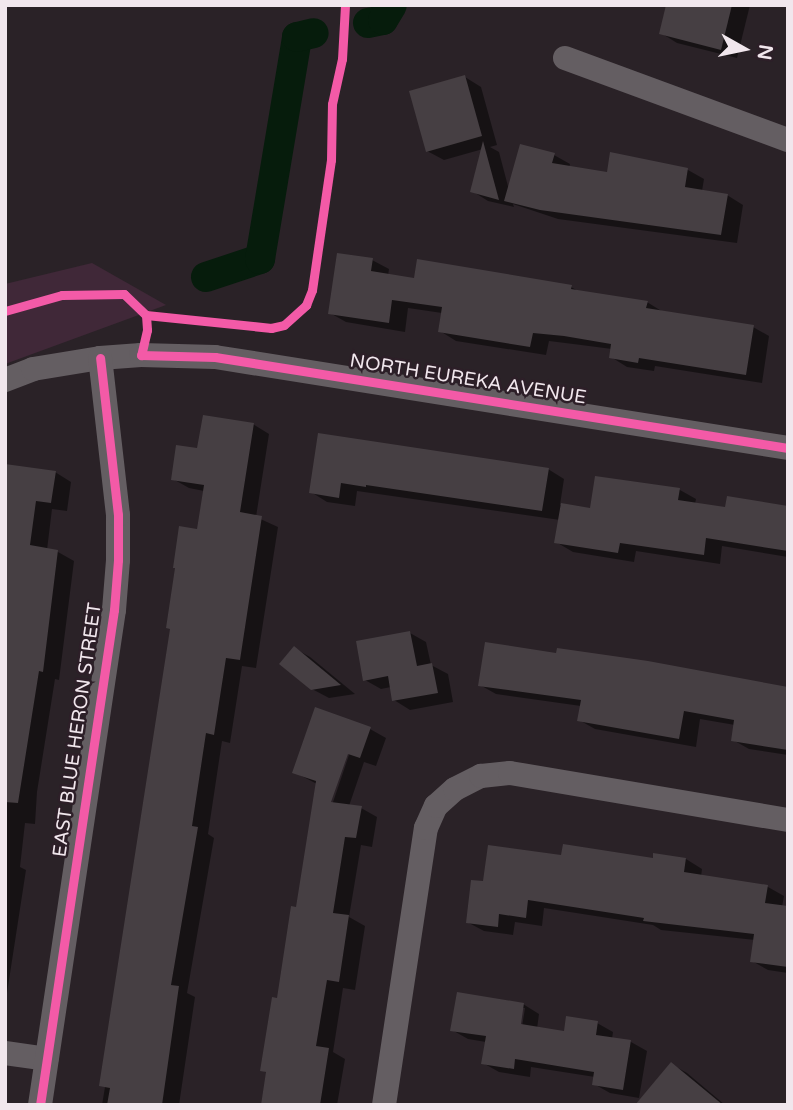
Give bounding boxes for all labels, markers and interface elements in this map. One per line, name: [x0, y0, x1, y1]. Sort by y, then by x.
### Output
north arrow: [709, 14, 779, 84]
text: N: [753, 43, 777, 62]
street label: NORTH EUREKA AVENUE: [348, 350, 588, 410]
street label: EAST BLUE HERON STREET: [49, 601, 107, 859]

